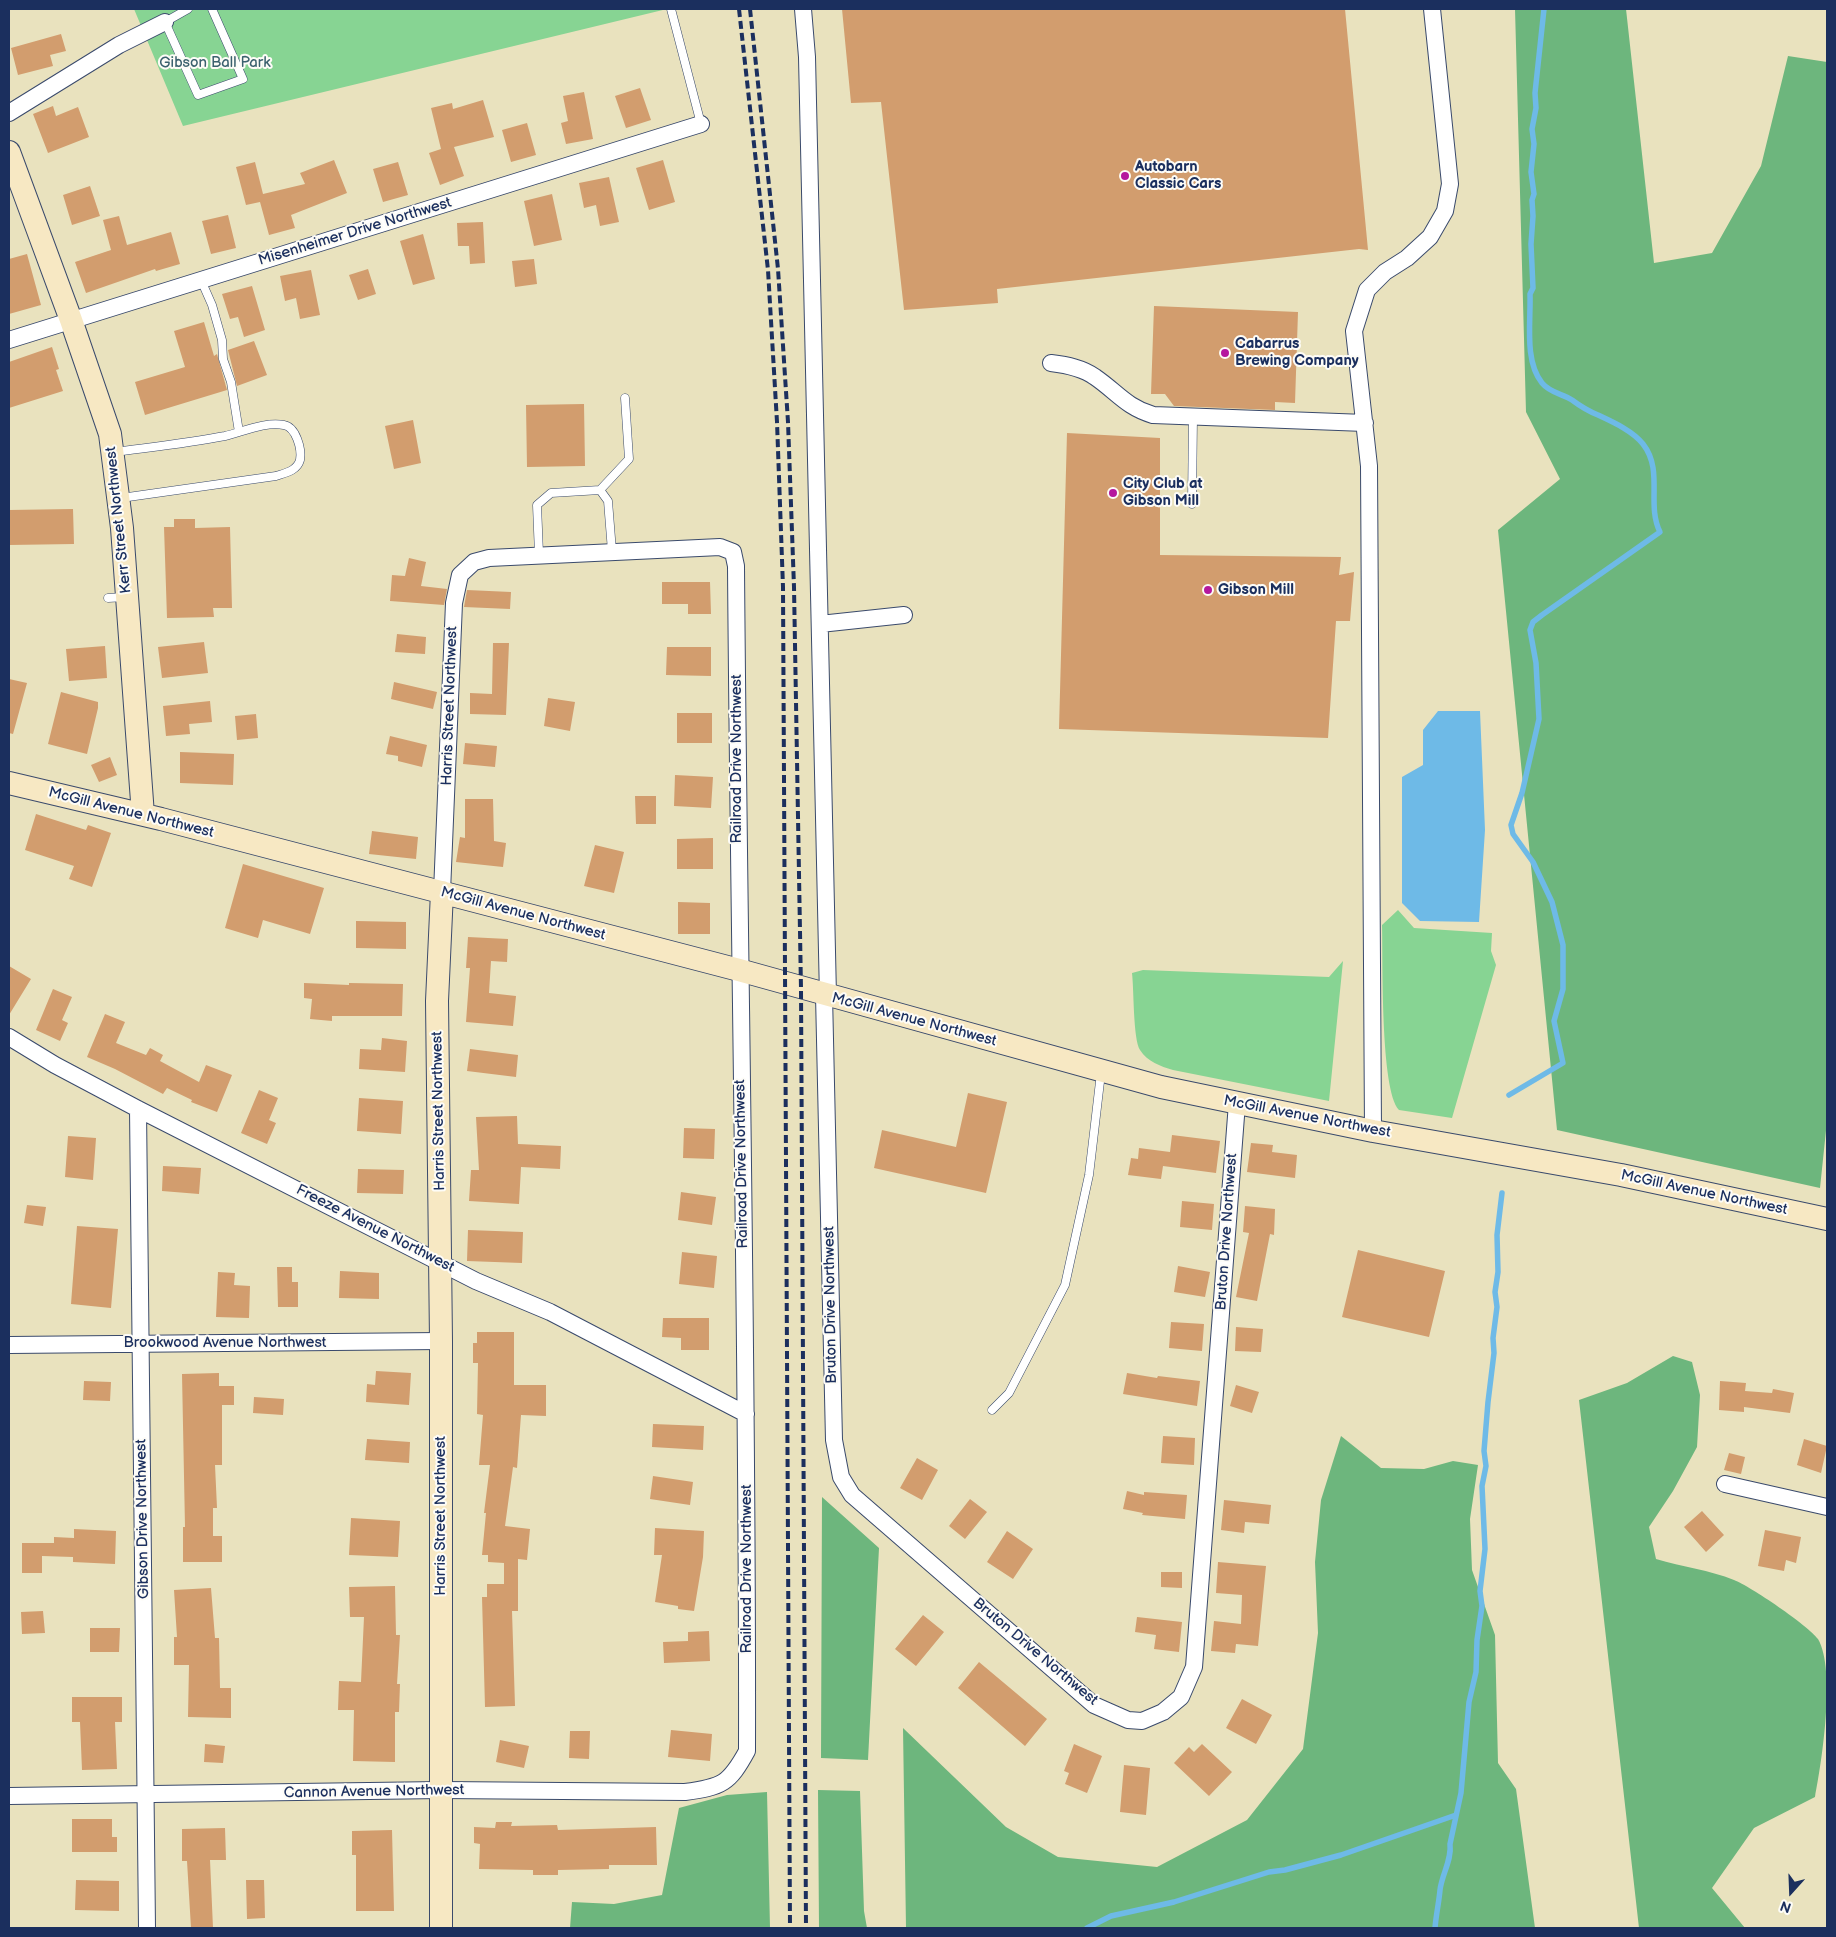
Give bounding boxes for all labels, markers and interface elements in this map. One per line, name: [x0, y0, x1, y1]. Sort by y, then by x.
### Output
park label: Gibson Ball Park: [159, 54, 271, 72]
place label: Autobarn Classic Cars: [1135, 158, 1221, 193]
marker: Autobarn Classic Cars: [1119, 170, 1131, 182]
street label: Misenheimer Drive Northwest: [256, 194, 454, 270]
place label: Cabarrus Brewing Company: [1235, 335, 1359, 370]
marker: Cabarrus Brewing Company: [1219, 347, 1231, 359]
street label: Kerr Street Northwest: [102, 446, 136, 594]
place label: City Club at Gibson Mill: [1123, 475, 1203, 510]
marker: City Club at Gibson Mill: [1107, 487, 1119, 499]
place label: Gibson Mill: [1218, 581, 1294, 599]
marker: Gibson Mill: [1202, 584, 1214, 596]
street label: Harris Street Northwest: [438, 626, 462, 786]
street label: Railroad Drive Northwest: [728, 674, 746, 844]
street label: McGill Avenue Northwest: [46, 784, 216, 842]
street label: McGill Avenue Northwest: [439, 883, 607, 945]
street label: McGill Avenue Northwest: [830, 989, 998, 1051]
street label: Harris Street Northwest: [429, 1031, 449, 1191]
street label: Railroad Drive Northwest: [732, 1079, 752, 1249]
street label: McGill Avenue Northwest: [1222, 1092, 1392, 1142]
street label: Bruton Drive Northwest: [1213, 1153, 1241, 1311]
street label: McGill Avenue Northwest: [1619, 1167, 1789, 1219]
street label: Freeze Avenue Northwest: [293, 1181, 457, 1277]
street label: Bruton Drive Northwest: [821, 1226, 841, 1384]
street label: Brookwood Avenue Northwest: [124, 1334, 326, 1352]
street label: Harris Street Northwest: [432, 1436, 450, 1596]
street label: Gibson Drive Northwest: [133, 1439, 153, 1599]
street label: Railroad Drive Northwest: [738, 1484, 756, 1654]
street label: Bruton Drive Northwest: [969, 1594, 1101, 1710]
street label: Cannon Avenue Northwest: [284, 1781, 464, 1803]
north arrow: [1766, 1867, 1816, 1917]
text: N: [1778, 1897, 1794, 1916]

